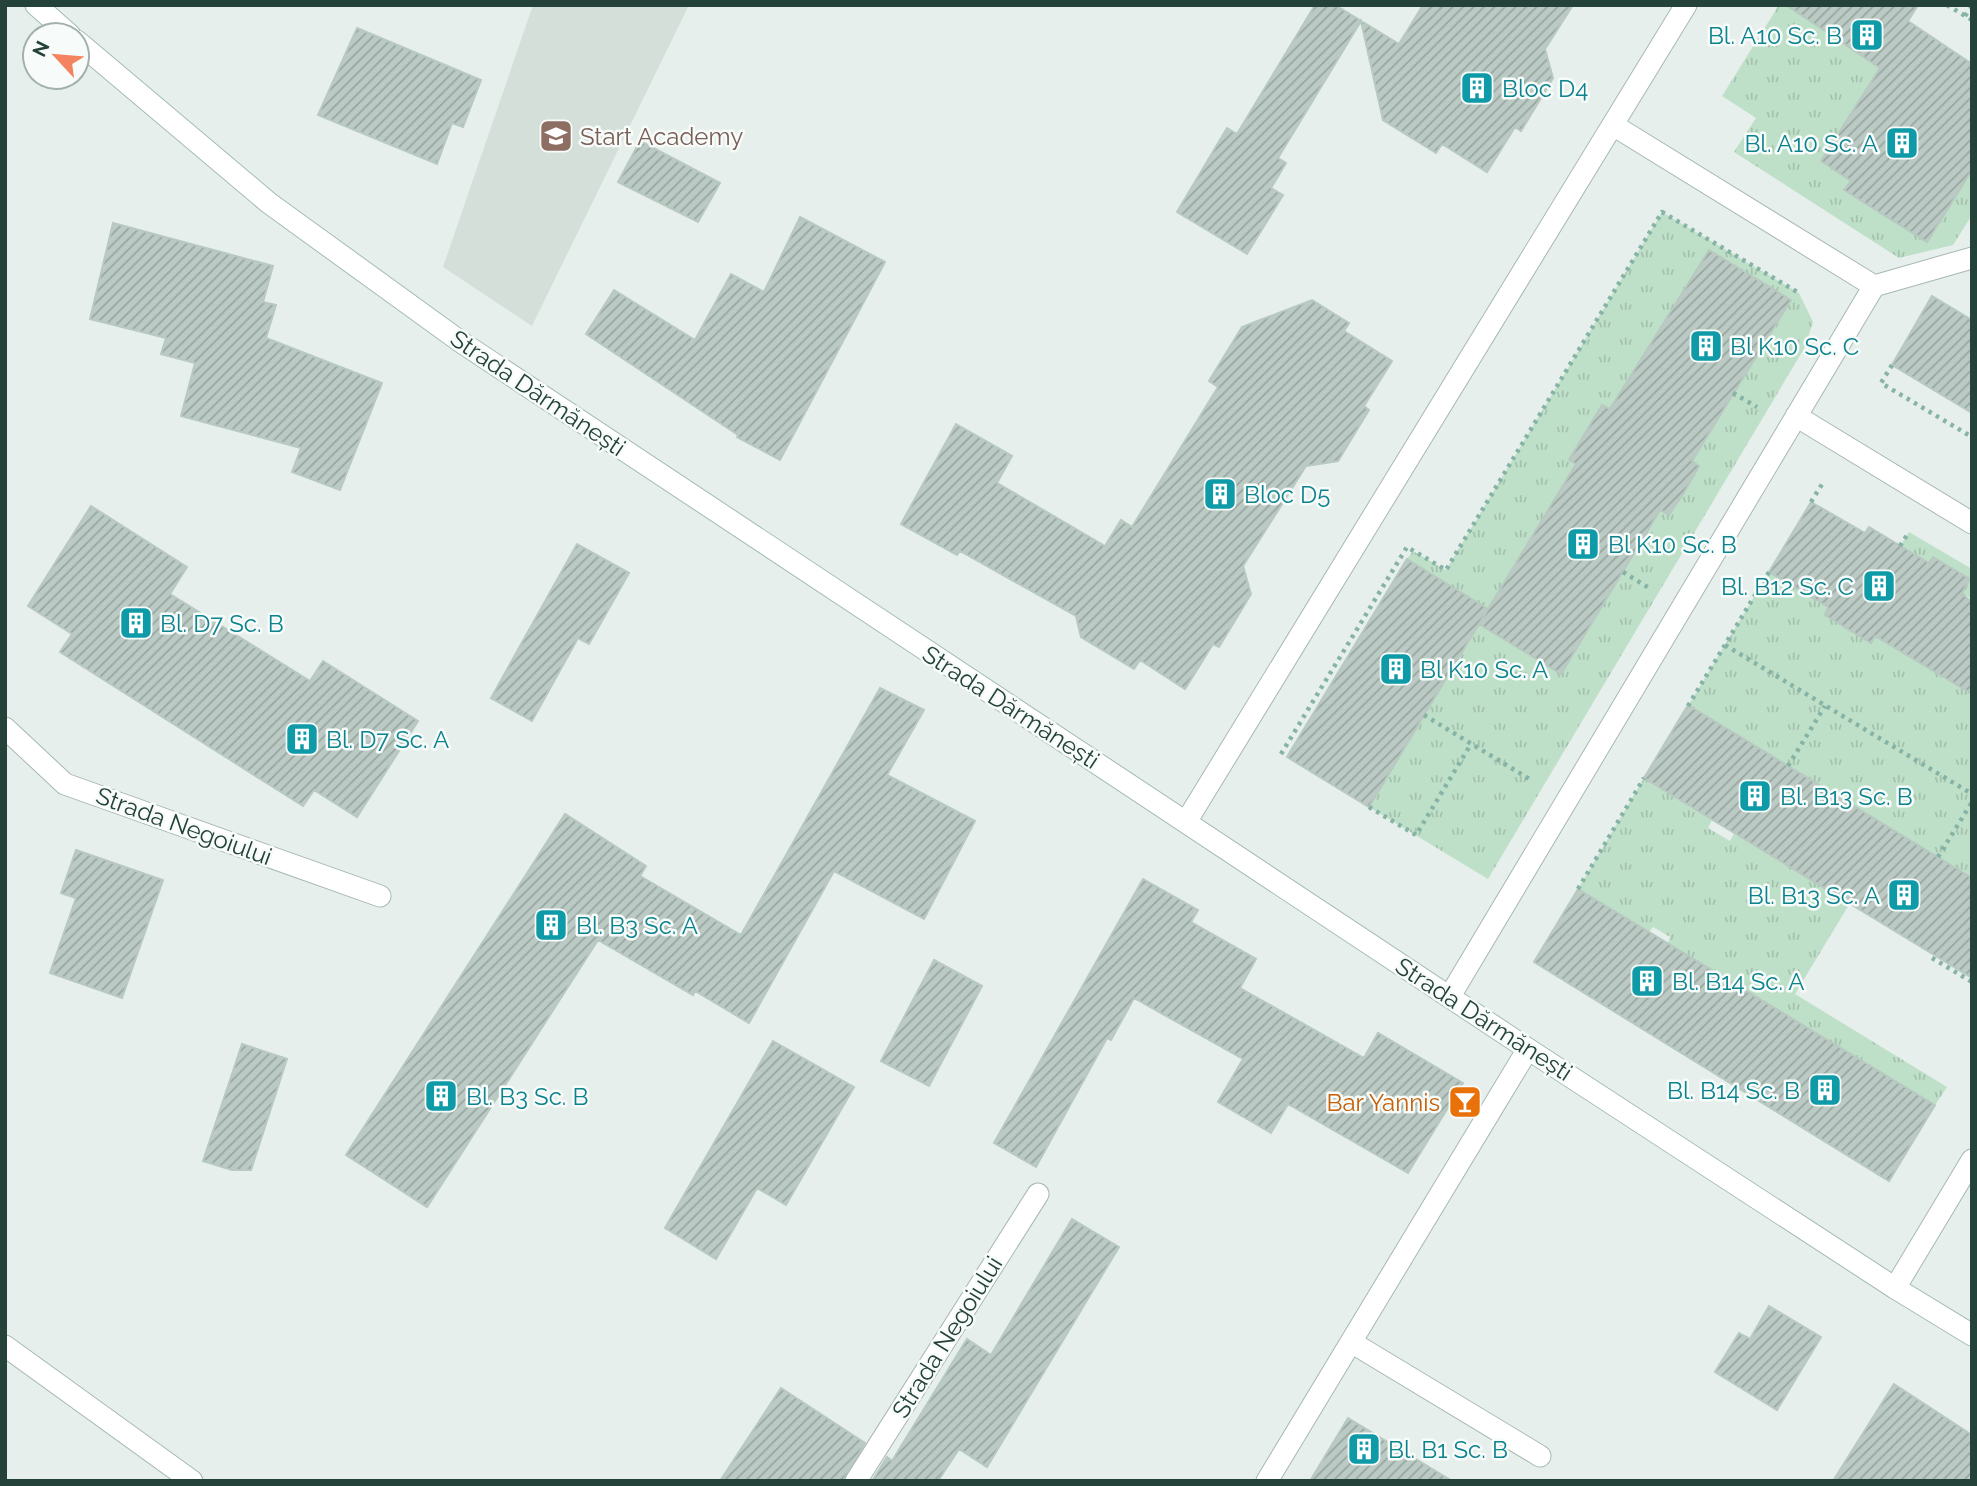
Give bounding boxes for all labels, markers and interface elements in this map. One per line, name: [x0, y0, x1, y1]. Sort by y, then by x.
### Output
building icon: Bl. A10 Sc. B: [1848, 16, 1886, 54]
north arrow: [21, 21, 91, 91]
place label: Bl. A10 Sc. B: [1708, 21, 1842, 50]
text: N: [28, 37, 54, 60]
building icon: Bloc D4: [1458, 69, 1496, 107]
place label: Bloc D4: [1502, 74, 1588, 103]
school or university icon: Start Academy: [537, 117, 575, 155]
place label: Start Academy: [580, 122, 743, 151]
building icon: Bl. A10 Sc. A: [1883, 124, 1921, 162]
place label: Bl. A10 Sc. A: [1744, 129, 1878, 158]
street label: Strada Dărmănești: [445, 324, 631, 462]
building icon: Bl K10 Sc. C: [1687, 327, 1725, 365]
place label: Bl K10 Sc. C: [1730, 332, 1859, 361]
building icon: Bloc D5: [1201, 475, 1239, 513]
place label: Bloc D5: [1244, 480, 1330, 509]
building icon: Bl K10 Sc. B: [1564, 525, 1602, 563]
place label: Bl K10 Sc. B: [1608, 530, 1737, 559]
building icon: Bl. B12 Sc. C: [1860, 567, 1898, 605]
place label: Bl. B12 Sc. C: [1721, 572, 1854, 601]
building icon: Bl. D7 Sc. B: [117, 604, 155, 642]
place label: Bl. D7 Sc. B: [160, 609, 284, 638]
street label: Strada Dărmănești: [917, 639, 1105, 775]
building icon: Bl K10 Sc. A: [1377, 650, 1415, 688]
place label: Bl K10 Sc. A: [1420, 655, 1548, 684]
building icon: Bl. D7 Sc. A: [283, 720, 321, 758]
place label: Bl. D7 Sc. A: [326, 725, 449, 754]
building icon: Bl. B13 Sc. B: [1736, 777, 1774, 815]
street label: Strada Negoiului: [92, 781, 276, 871]
place label: Bl. B13 Sc. B: [1780, 782, 1913, 811]
building icon: Bl. B13 Sc. A: [1885, 876, 1923, 914]
place label: Bl. B13 Sc. A: [1748, 881, 1880, 910]
building icon: Bl. B3 Sc. A: [532, 906, 570, 944]
place label: Bl. B3 Sc. A: [576, 911, 698, 940]
street label: Strada Dărmănești: [1390, 951, 1578, 1087]
building icon: Bl. B14 Sc. A: [1628, 962, 1666, 1000]
place label: Bl. B14 Sc. A: [1672, 967, 1805, 996]
building icon: Bl. B14 Sc. B: [1806, 1071, 1844, 1109]
place label: Bl. B14 Sc. B: [1667, 1076, 1800, 1105]
building icon: Bl. B3 Sc. B: [422, 1077, 460, 1115]
place label: Bl. B3 Sc. B: [466, 1082, 588, 1111]
bar icon: Bar Yannis: [1446, 1083, 1484, 1121]
place label: Bar Yannis: [1326, 1088, 1440, 1117]
street label: Strada Negoiului: [886, 1251, 1008, 1423]
building icon: Bl. B1 Sc. B: [1345, 1430, 1383, 1468]
place label: Bl. B1 Sc. B: [1388, 1435, 1508, 1464]

